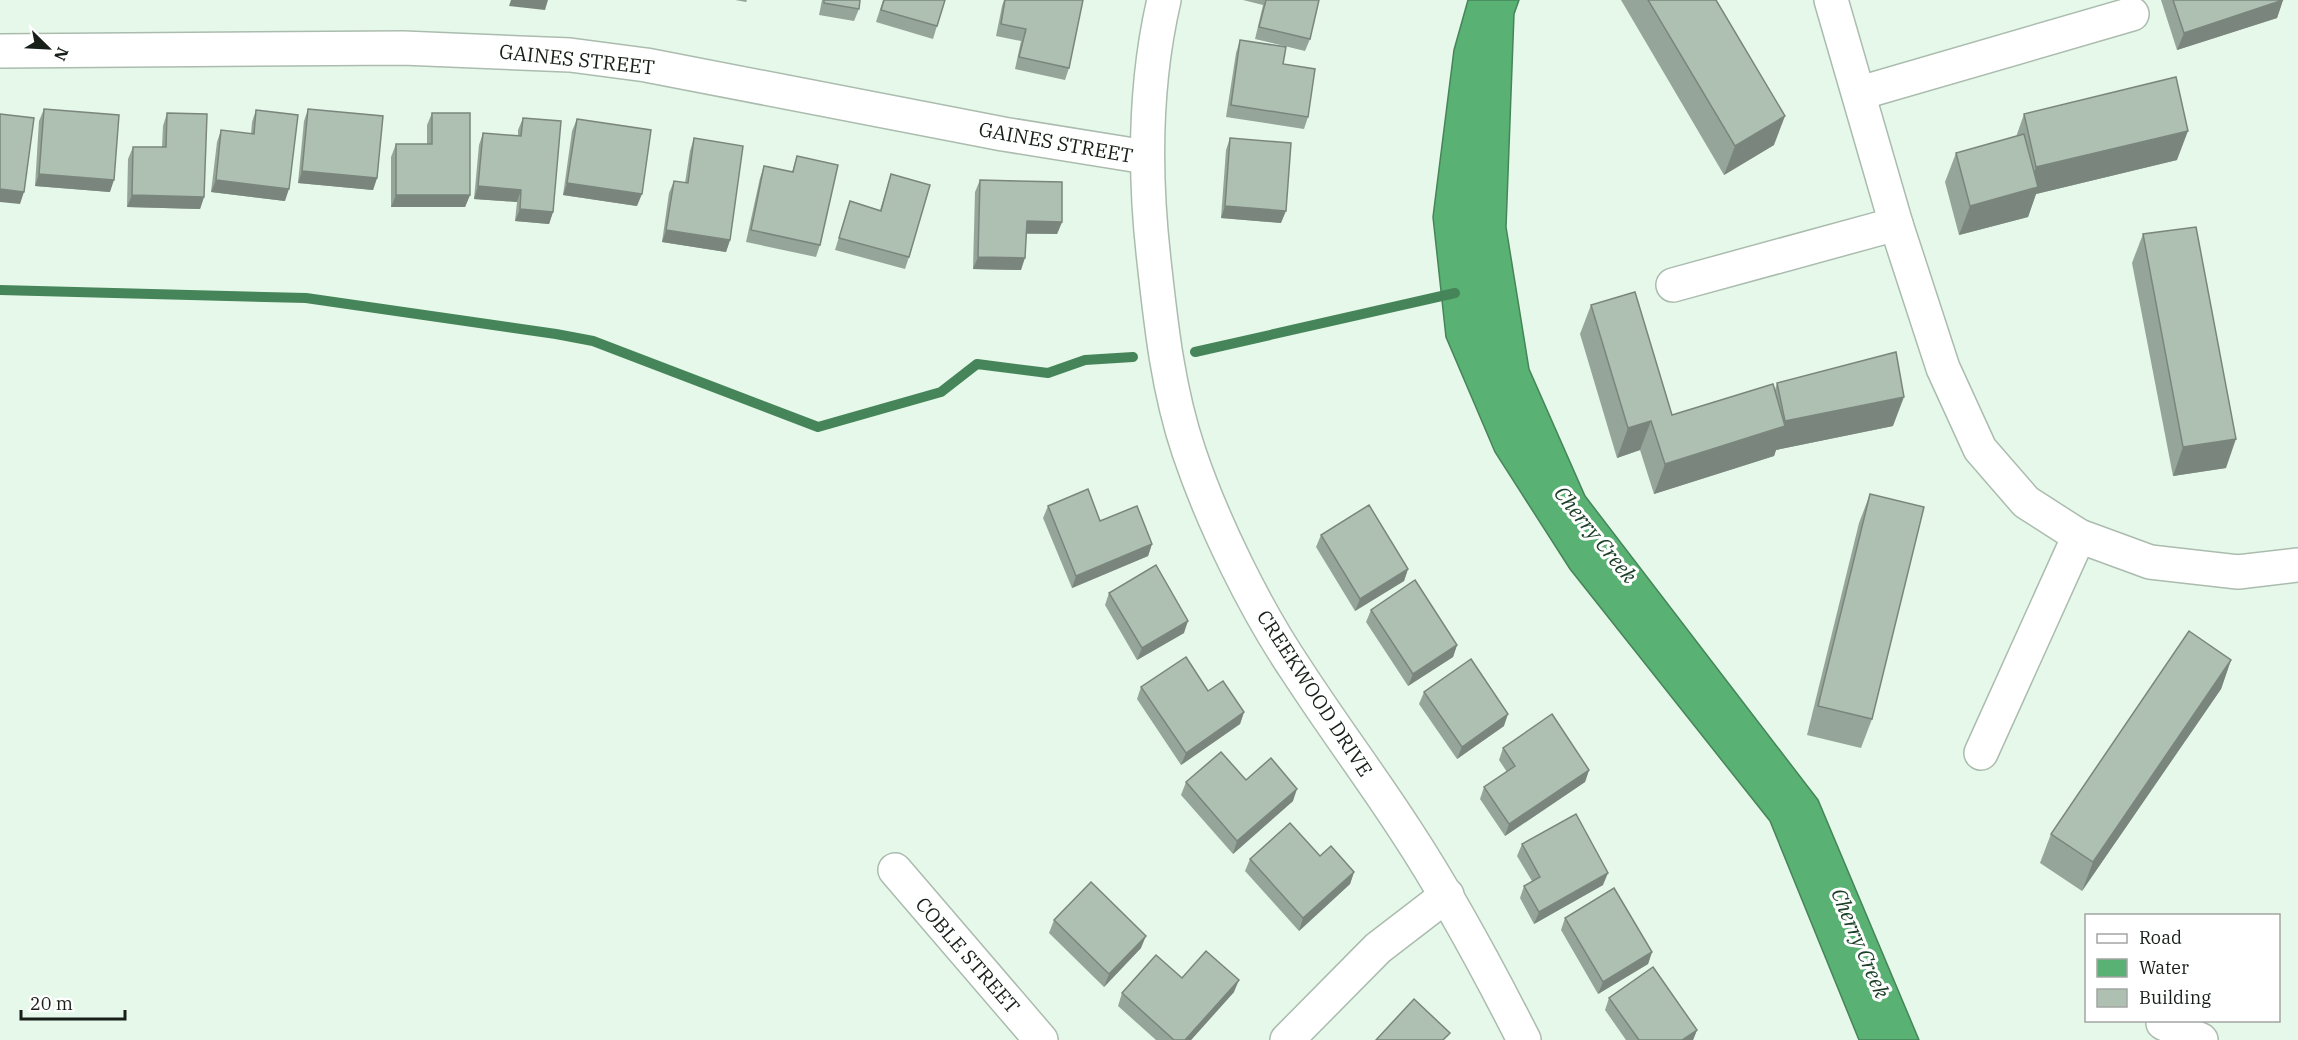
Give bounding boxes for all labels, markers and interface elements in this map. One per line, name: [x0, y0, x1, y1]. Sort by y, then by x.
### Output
north arrow: [18, 18, 78, 78]
street label: GAINES STREET: [498, 37, 656, 81]
text: N: [50, 44, 73, 64]
street label: GAINES STREET: [977, 115, 1135, 169]
water label: Cherry Creek: [1548, 480, 1644, 589]
street label: CREEKWOOD DRIVE: [1251, 605, 1379, 781]
water label: Cherry Creek: [1825, 884, 1897, 1003]
street label: COBLE STREET: [910, 891, 1026, 1019]
legend: [2085, 914, 2280, 1022]
text: Road: [2139, 926, 2182, 949]
text: Water: [2139, 956, 2189, 979]
scale bar: [21, 983, 124, 1021]
text: Building: [2139, 986, 2211, 1009]
text: 20 m: [30, 992, 73, 1015]

